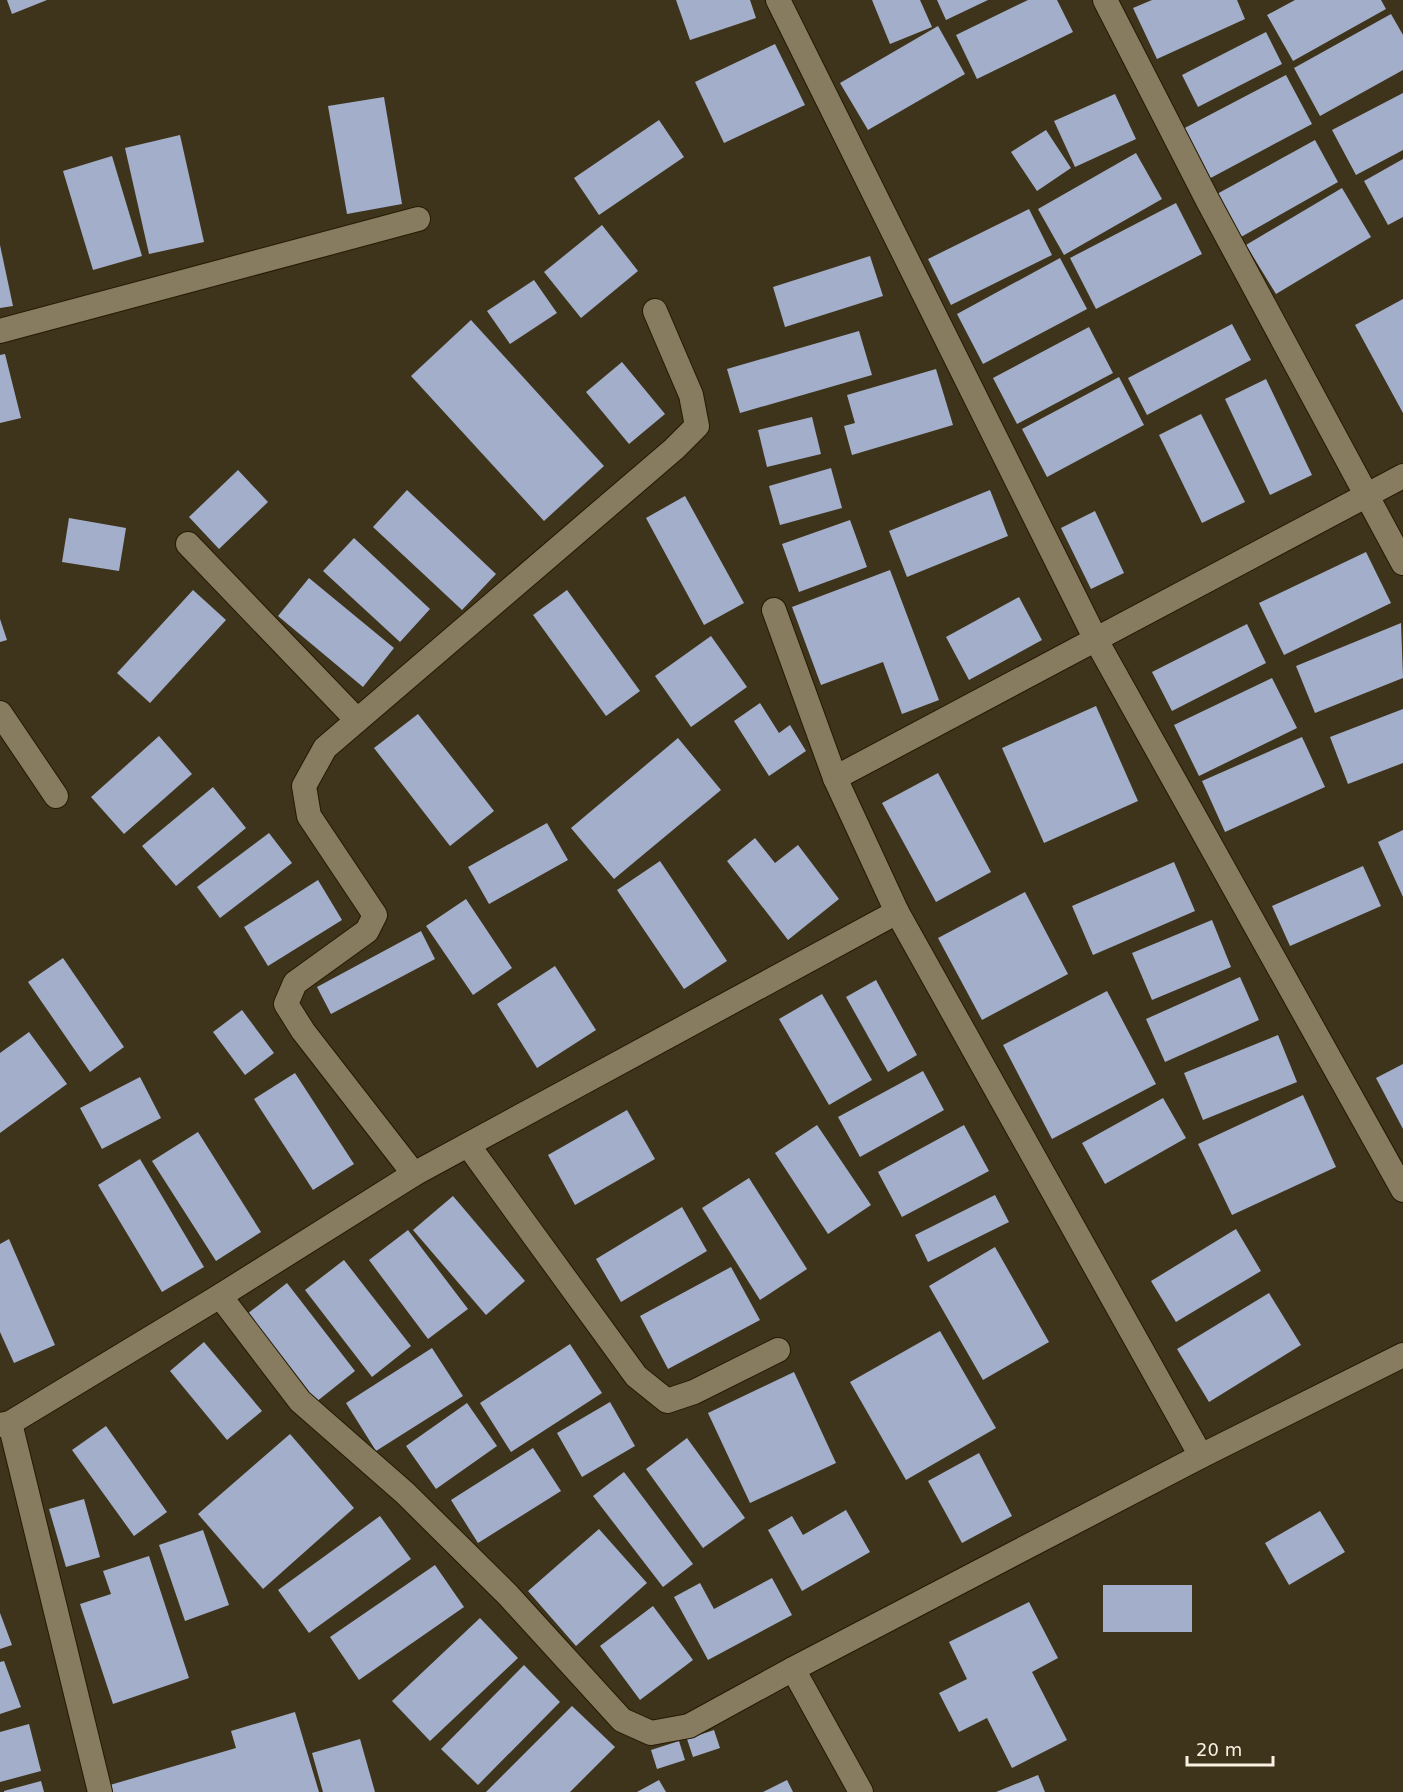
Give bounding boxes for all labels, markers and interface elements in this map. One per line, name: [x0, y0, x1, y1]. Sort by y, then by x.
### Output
scale bar: [1187, 1729, 1272, 1767]
text: 20 m: [1196, 1739, 1242, 1760]

